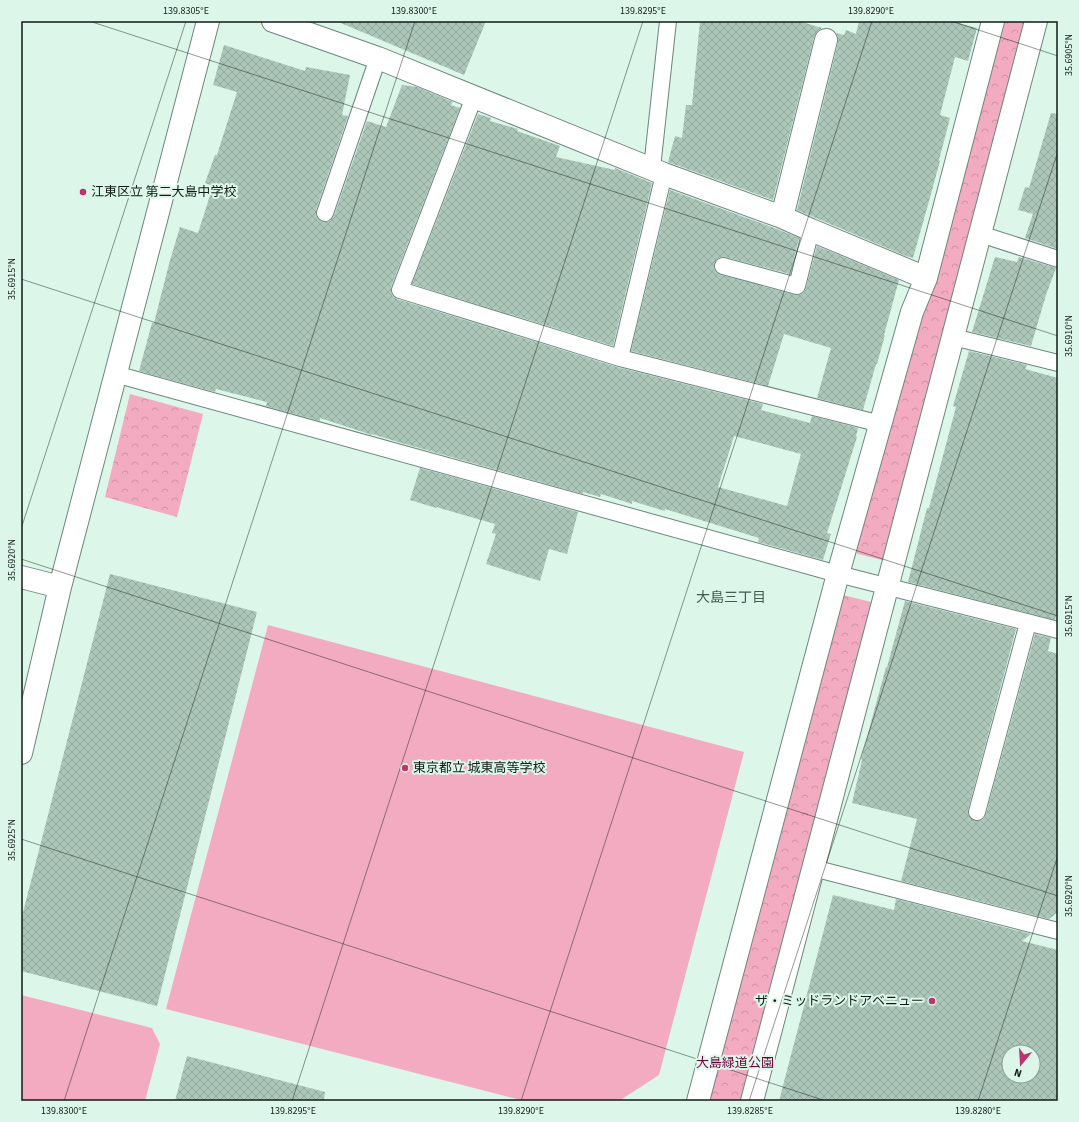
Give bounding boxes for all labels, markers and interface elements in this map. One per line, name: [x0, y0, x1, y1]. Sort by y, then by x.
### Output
text: 139.8305°E: [163, 4, 209, 18]
text: 139.8300°E: [391, 4, 437, 18]
text: 139.8295°E: [620, 4, 666, 18]
text: 139.8290°E: [848, 4, 894, 18]
text: 35.6905°N: [1062, 34, 1076, 76]
place label: 江東区立 第二大島中学校: [91, 183, 237, 201]
marker: 江東区立 第二大島中学校: [78, 187, 88, 197]
text: 35.6915°N: [5, 258, 19, 300]
text: 35.6910°N: [1062, 315, 1076, 357]
text: 35.6920°N: [5, 539, 19, 581]
district label: 大島三丁目: [696, 588, 766, 608]
text: 35.6915°N: [1062, 595, 1076, 637]
place label: 東京都立 城東高等学校: [413, 759, 546, 777]
marker: 東京都立 城東高等学校: [400, 763, 410, 773]
text: 35.6925°N: [5, 819, 19, 861]
text: 35.6920°N: [1062, 875, 1076, 917]
place label: ザ・ミッドランドアベニュー: [755, 992, 924, 1010]
marker: ザ・ミッドランドアベニュー: [927, 996, 937, 1006]
north arrow: [1001, 1044, 1041, 1084]
park label: 大島緑道公園: [696, 1054, 774, 1072]
text: N: [1012, 1065, 1024, 1081]
text: 139.8300°E: [41, 1104, 87, 1118]
text: 139.8295°E: [270, 1104, 316, 1118]
text: 139.8290°E: [498, 1104, 544, 1118]
text: 139.8285°E: [727, 1104, 773, 1118]
text: 139.8280°E: [955, 1104, 1001, 1118]

